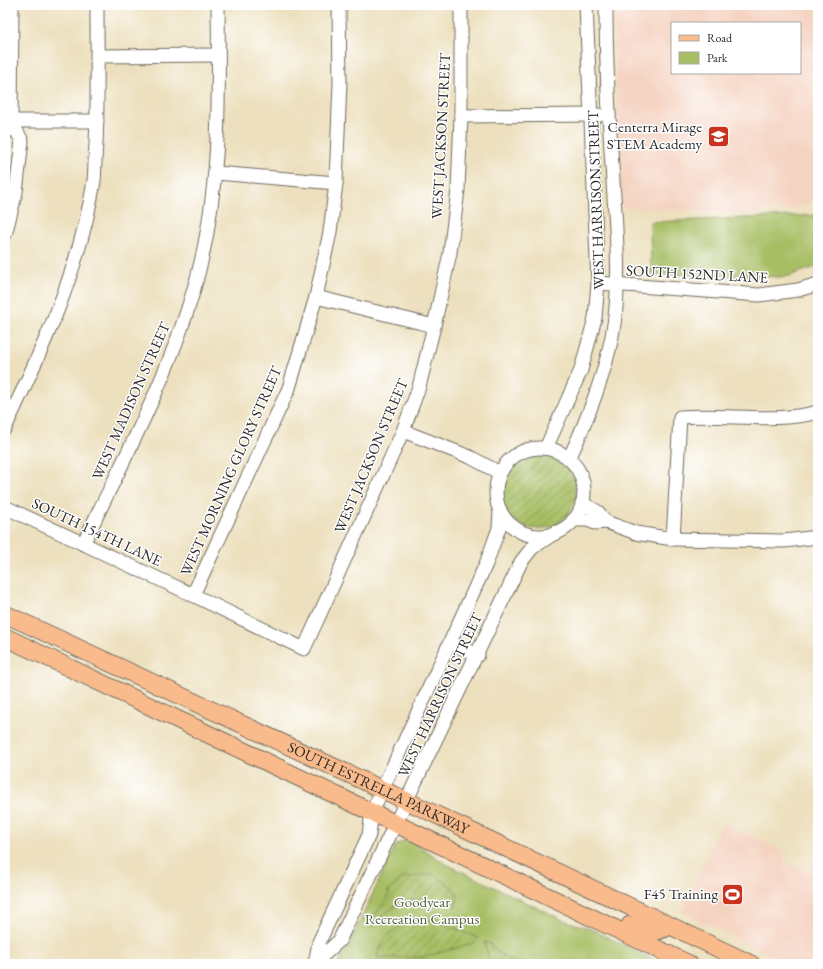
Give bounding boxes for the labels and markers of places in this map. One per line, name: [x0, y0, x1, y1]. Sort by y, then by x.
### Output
place label: Centerra Mirage STEM Academy: [607, 117, 702, 153]
school or university icon: Centerra Mirage STEM Academy: [705, 123, 731, 149]
sports icon: F45 Training: [720, 881, 746, 907]
place label: F45 Training: [644, 884, 718, 903]

